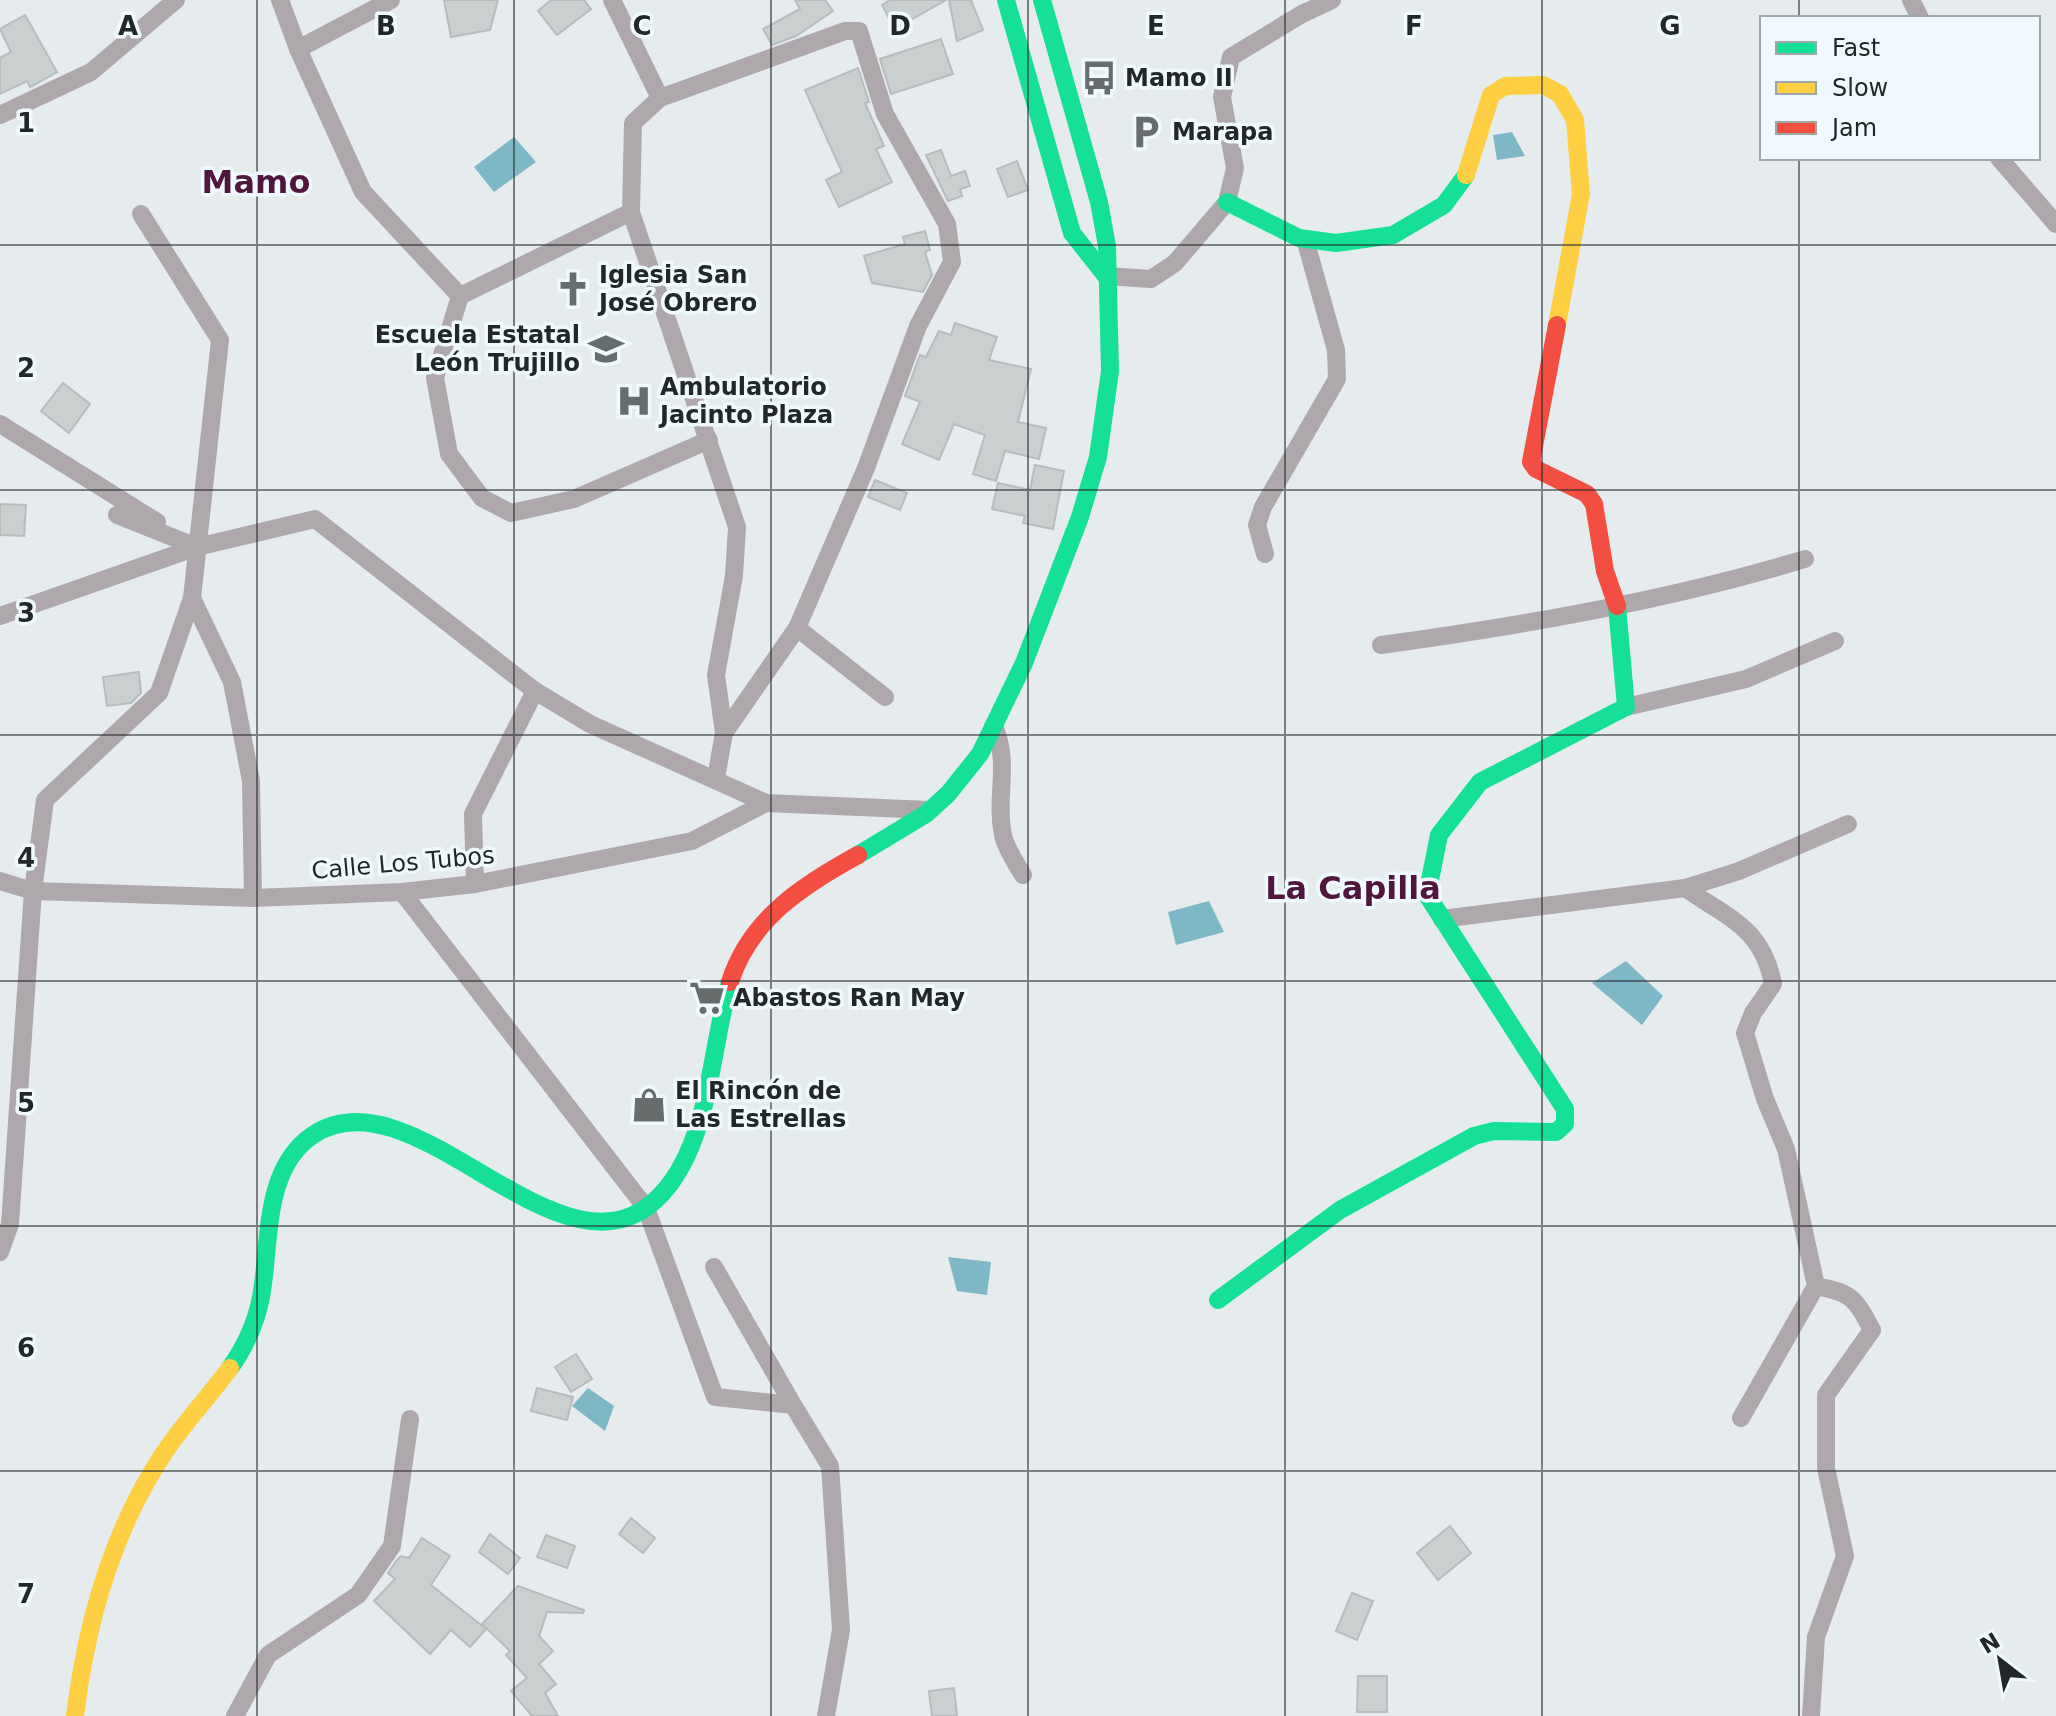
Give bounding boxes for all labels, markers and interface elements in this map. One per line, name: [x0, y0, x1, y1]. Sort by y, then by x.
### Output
text: A: [118, 11, 138, 41]
text: B: [376, 11, 396, 41]
text: C: [632, 11, 652, 41]
text: D: [889, 11, 911, 41]
text: E: [1147, 11, 1165, 41]
text: F: [1405, 11, 1423, 41]
text: G: [1659, 11, 1681, 41]
legend: [1760, 16, 2040, 160]
text: Fast: [1832, 34, 1880, 62]
bus stop icon: Mamo II: [1080, 59, 1118, 97]
place label: Mamo II: [1125, 64, 1233, 92]
text: Slow: [1832, 74, 1888, 102]
text: 1: [17, 108, 35, 138]
parking icon: Marapa: [1127, 113, 1165, 151]
text: Jam: [1830, 114, 1877, 142]
place label: Marapa: [1172, 118, 1273, 146]
district label: Mamo: [202, 163, 310, 201]
place label: Iglesia San José Obrero: [597, 261, 757, 317]
church icon: Iglesia San José Obrero: [554, 270, 592, 308]
place label: Escuela Estatal León Trujillo: [375, 321, 580, 377]
school or university icon: Escuela Estatal León Trujillo: [587, 330, 625, 368]
text: 2: [17, 353, 35, 383]
place label: Ambulatorio Jacinto Plaza: [658, 373, 833, 429]
hospital icon: Ambulatorio Jacinto Plaza: [615, 382, 653, 420]
text: 3: [17, 598, 35, 628]
street label: Calle Los Tubos: [310, 841, 496, 885]
text: 4: [17, 843, 35, 873]
district label: La Capilla: [1265, 869, 1441, 907]
supermarket icon: Abastos Ran May: [688, 979, 726, 1017]
place label: Abastos Ran May: [733, 984, 965, 1012]
place label: El Rincón de Las Estrellas: [675, 1077, 846, 1133]
shop icon: El Rincón de Las Estrellas: [630, 1086, 668, 1124]
text: 5: [17, 1088, 35, 1118]
text: 6: [17, 1333, 35, 1363]
text: 7: [17, 1579, 35, 1609]
north arrow: [1960, 1620, 2040, 1700]
text: N: [1976, 1628, 2004, 1659]

